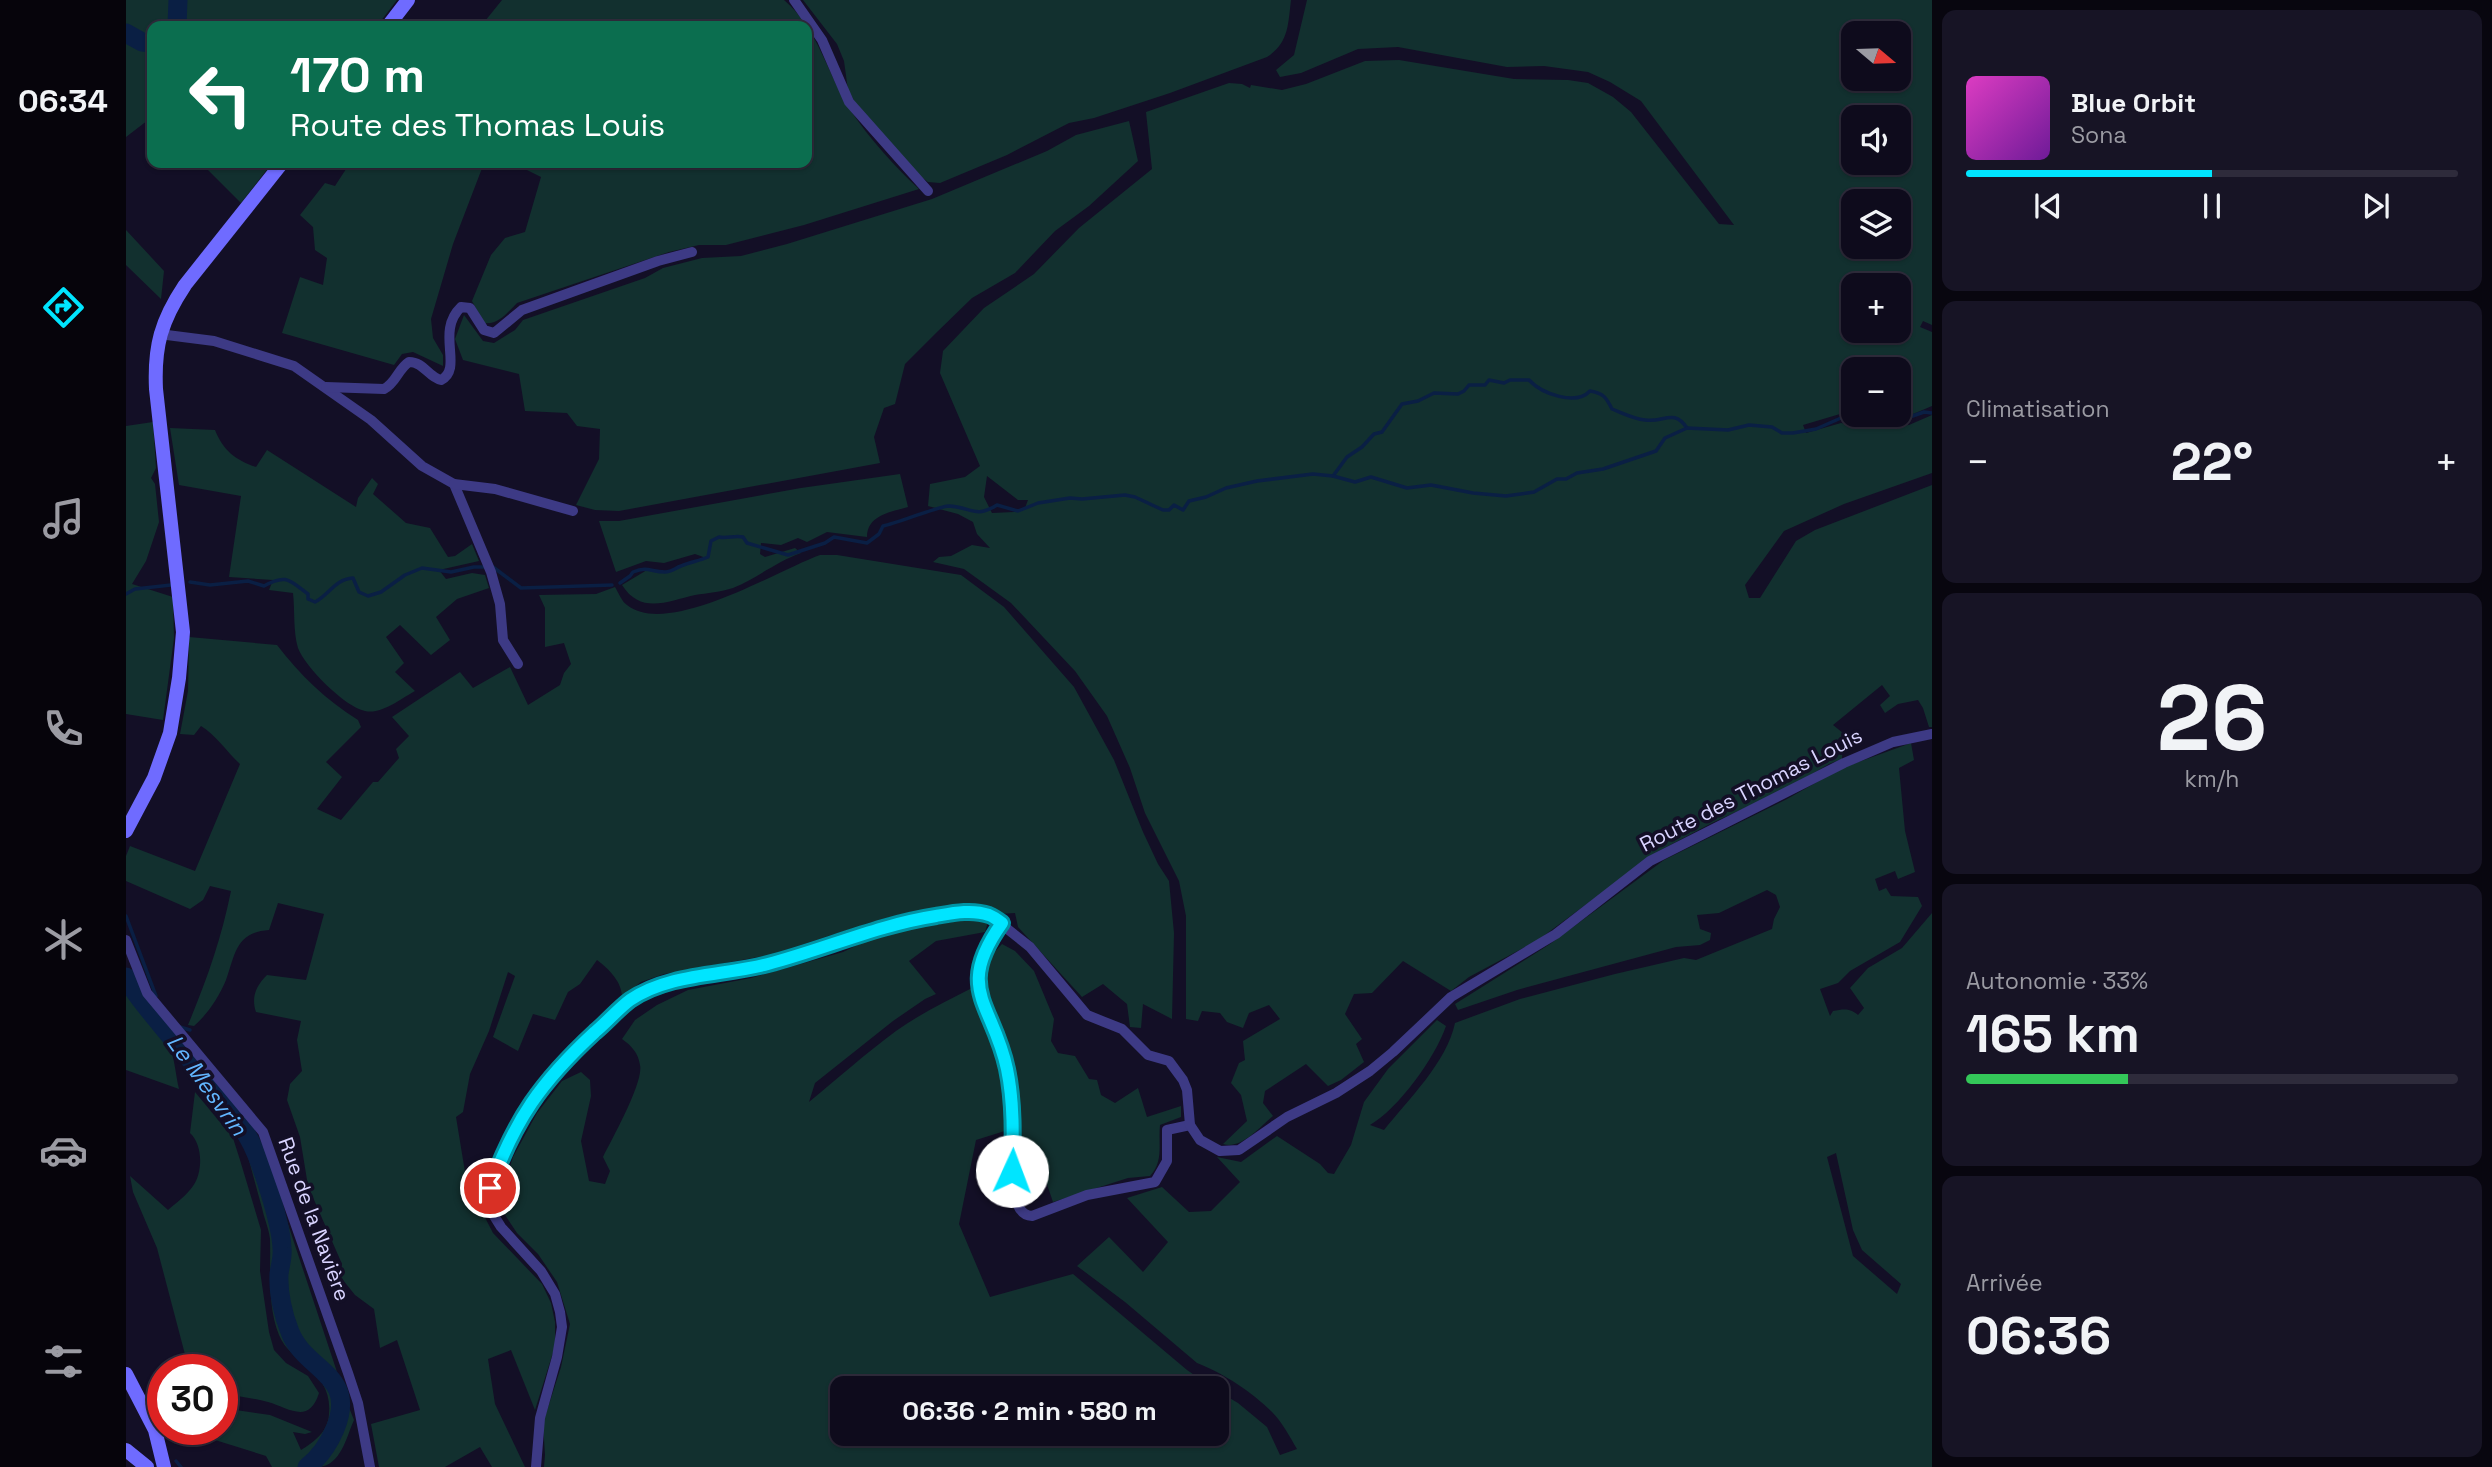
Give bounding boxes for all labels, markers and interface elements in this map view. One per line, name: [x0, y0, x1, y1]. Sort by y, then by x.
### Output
north arrow: [1841, 21, 1911, 91]
map controls: [1841, 21, 1911, 427]
text: 170 m: [290, 44, 425, 106]
icon: left: [175, 49, 266, 140]
text: 06:34: [18, 81, 108, 121]
text: Blue Orbit: [2071, 86, 2196, 120]
text: Route des Thomas Louis: [290, 105, 665, 145]
button: sound: [1841, 105, 1911, 175]
text: Sona: [2071, 120, 2127, 150]
icon: previous: [2029, 187, 2067, 225]
icon: pause: [2193, 187, 2231, 225]
icon: next: [2357, 187, 2395, 225]
button: layers: [1841, 189, 1911, 259]
button: +: [1841, 273, 1911, 343]
icon: directions: [39, 283, 88, 332]
button: −: [1841, 357, 1911, 427]
text: Climatisation: [1966, 394, 2110, 424]
text: 22°: [2171, 429, 2253, 495]
text: −: [1966, 438, 1990, 486]
text: +: [2434, 438, 2458, 486]
icon: music: [39, 494, 88, 543]
text: 26: [2157, 660, 2267, 777]
icon: phone: [39, 704, 88, 753]
street label: Route des Thomas Louis: [1635, 722, 1867, 857]
text: km/h: [2185, 764, 2239, 794]
icon: climate: [39, 915, 88, 964]
text: Autonomie · 33%: [1966, 966, 2148, 996]
text: 165 km: [1966, 1001, 2140, 1067]
water label: Le Mesvrin: [160, 1028, 254, 1142]
icon: car: [39, 1126, 88, 1175]
street label: Rue de la Navière: [272, 1133, 357, 1304]
position arrow: [975, 1134, 1049, 1208]
pin: [460, 1158, 520, 1218]
icon: arrive: [471, 1169, 509, 1207]
text: Arrivée: [1966, 1268, 2043, 1298]
text: 06:36: [1966, 1303, 2111, 1369]
icon: filters: [39, 1337, 88, 1386]
speed limit sign: 30: [147, 1354, 238, 1445]
text: 06:36 · 2 min · 580 m: [902, 1394, 1157, 1428]

